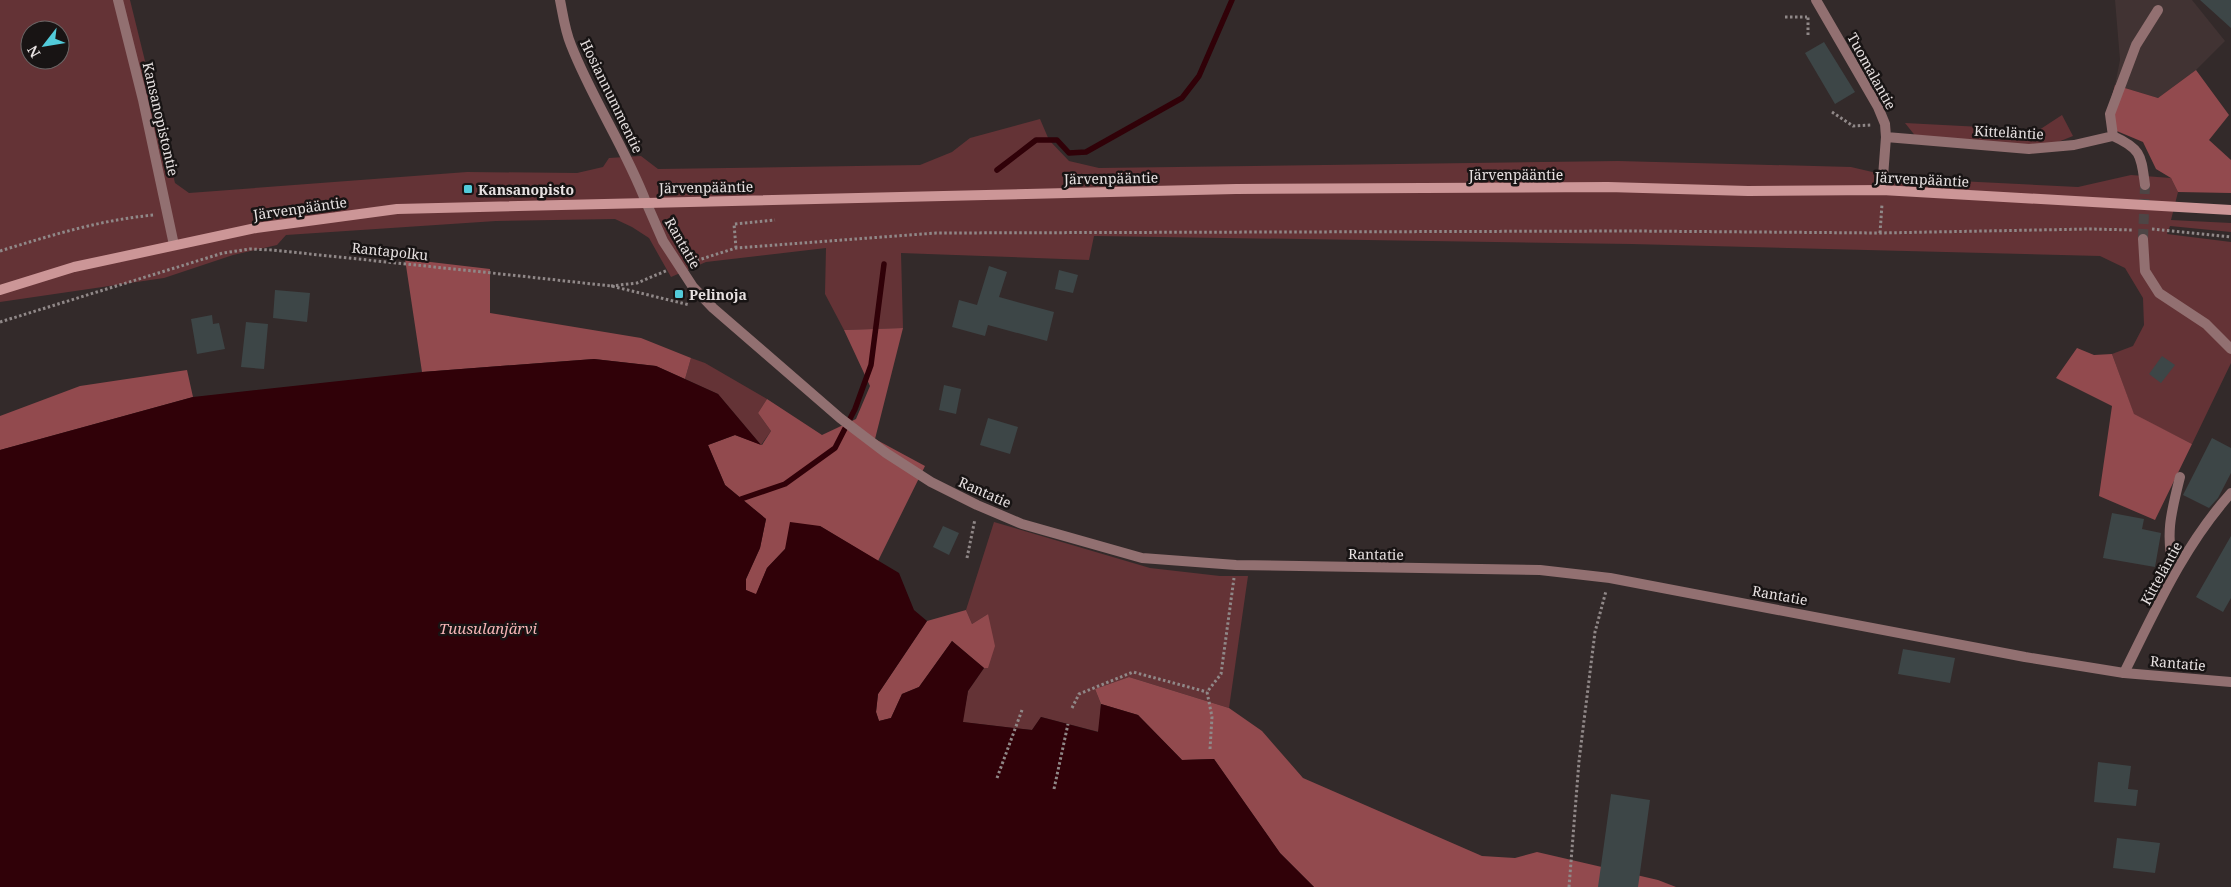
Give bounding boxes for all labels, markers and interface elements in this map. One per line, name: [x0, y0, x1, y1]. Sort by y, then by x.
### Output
north arrow: [20, 20, 70, 70]
street label: Tuomalantie: [1843, 29, 1901, 113]
street label: Hosiannummentie: [576, 36, 648, 156]
text: N: [22, 42, 44, 62]
street label: Kansanopistontie: [139, 60, 183, 178]
street label: Kitteläntie: [1974, 121, 2044, 143]
street label: Järvenpääntie: [1468, 165, 1563, 184]
street label: Järvenpääntie: [1873, 167, 1970, 191]
street label: Järvenpääntie: [1063, 168, 1158, 188]
street label: Järvenpääntie: [658, 177, 753, 197]
place label: Kansanopisto: [478, 180, 574, 199]
marker: Kansanopisto: [462, 183, 474, 195]
street label: Järvenpääntie: [251, 192, 348, 224]
street label: Rantatie: [661, 214, 705, 272]
street label: Rantapolku: [351, 238, 429, 264]
place label: Pelinoja: [689, 285, 747, 304]
marker: Pelinoja: [673, 288, 685, 300]
street label: Rantatie: [956, 472, 1014, 512]
street label: Kitteläntie: [2136, 538, 2186, 608]
street label: Rantatie: [1348, 544, 1404, 564]
street label: Rantatie: [1751, 581, 1809, 609]
water label: Tuusulanjärvi: [439, 618, 537, 638]
street label: Rantatie: [2149, 651, 2207, 675]

